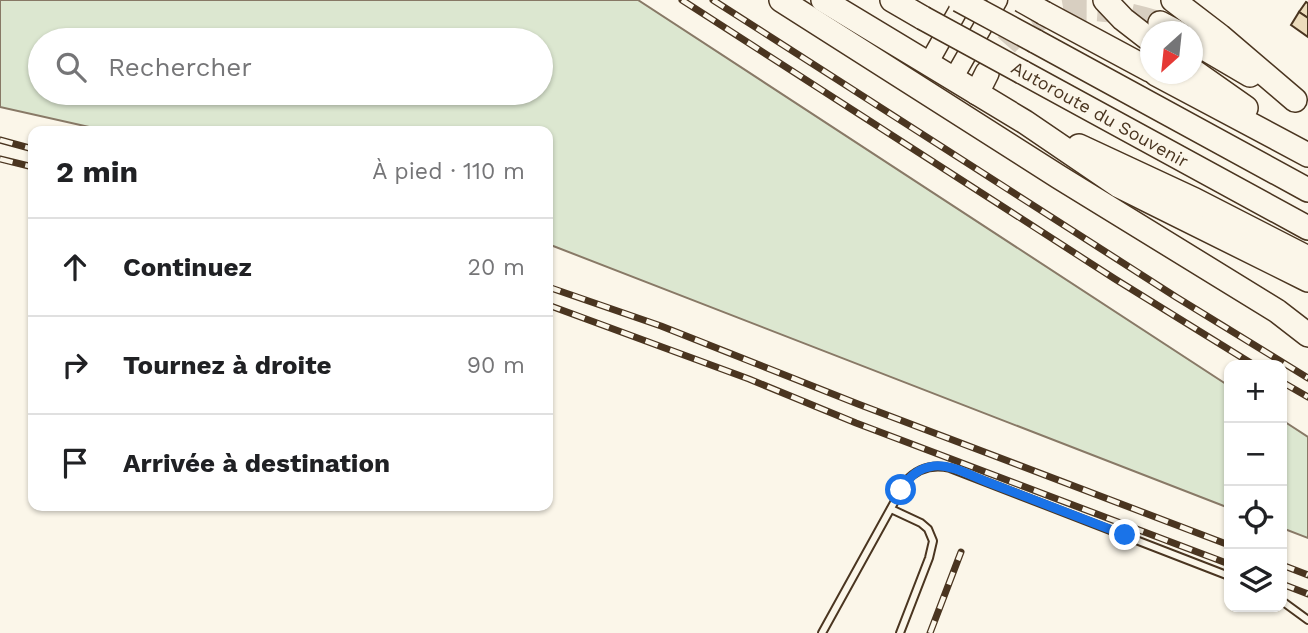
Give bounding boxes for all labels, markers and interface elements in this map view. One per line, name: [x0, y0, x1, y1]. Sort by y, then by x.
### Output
north arrow: [1140, 21, 1203, 84]
search box: [28, 28, 553, 105]
icon: search: [52, 48, 90, 86]
text: Rechercher: [108, 52, 252, 82]
street label: Autoroute du Souvenir: [1008, 57, 1192, 171]
text: 2 min: [56, 154, 138, 189]
text: À pied · 110 m: [372, 158, 525, 185]
icon: ahead: [56, 248, 94, 286]
text: Continuez: [123, 252, 252, 282]
text: 20 m: [468, 254, 525, 281]
icon: right: [56, 346, 94, 384]
text: Tournez à droite: [123, 350, 332, 380]
text: 90 m: [467, 352, 525, 379]
map controls: [1224, 360, 1287, 612]
button: +: [1224, 360, 1287, 423]
button: −: [1224, 423, 1287, 486]
icon: arrive: [56, 444, 94, 482]
text: Arrivée à destination: [123, 448, 390, 478]
route start: [885, 474, 916, 505]
button: locate: [1224, 486, 1287, 549]
route end: [1109, 519, 1140, 550]
button: layers: [1224, 549, 1287, 612]

